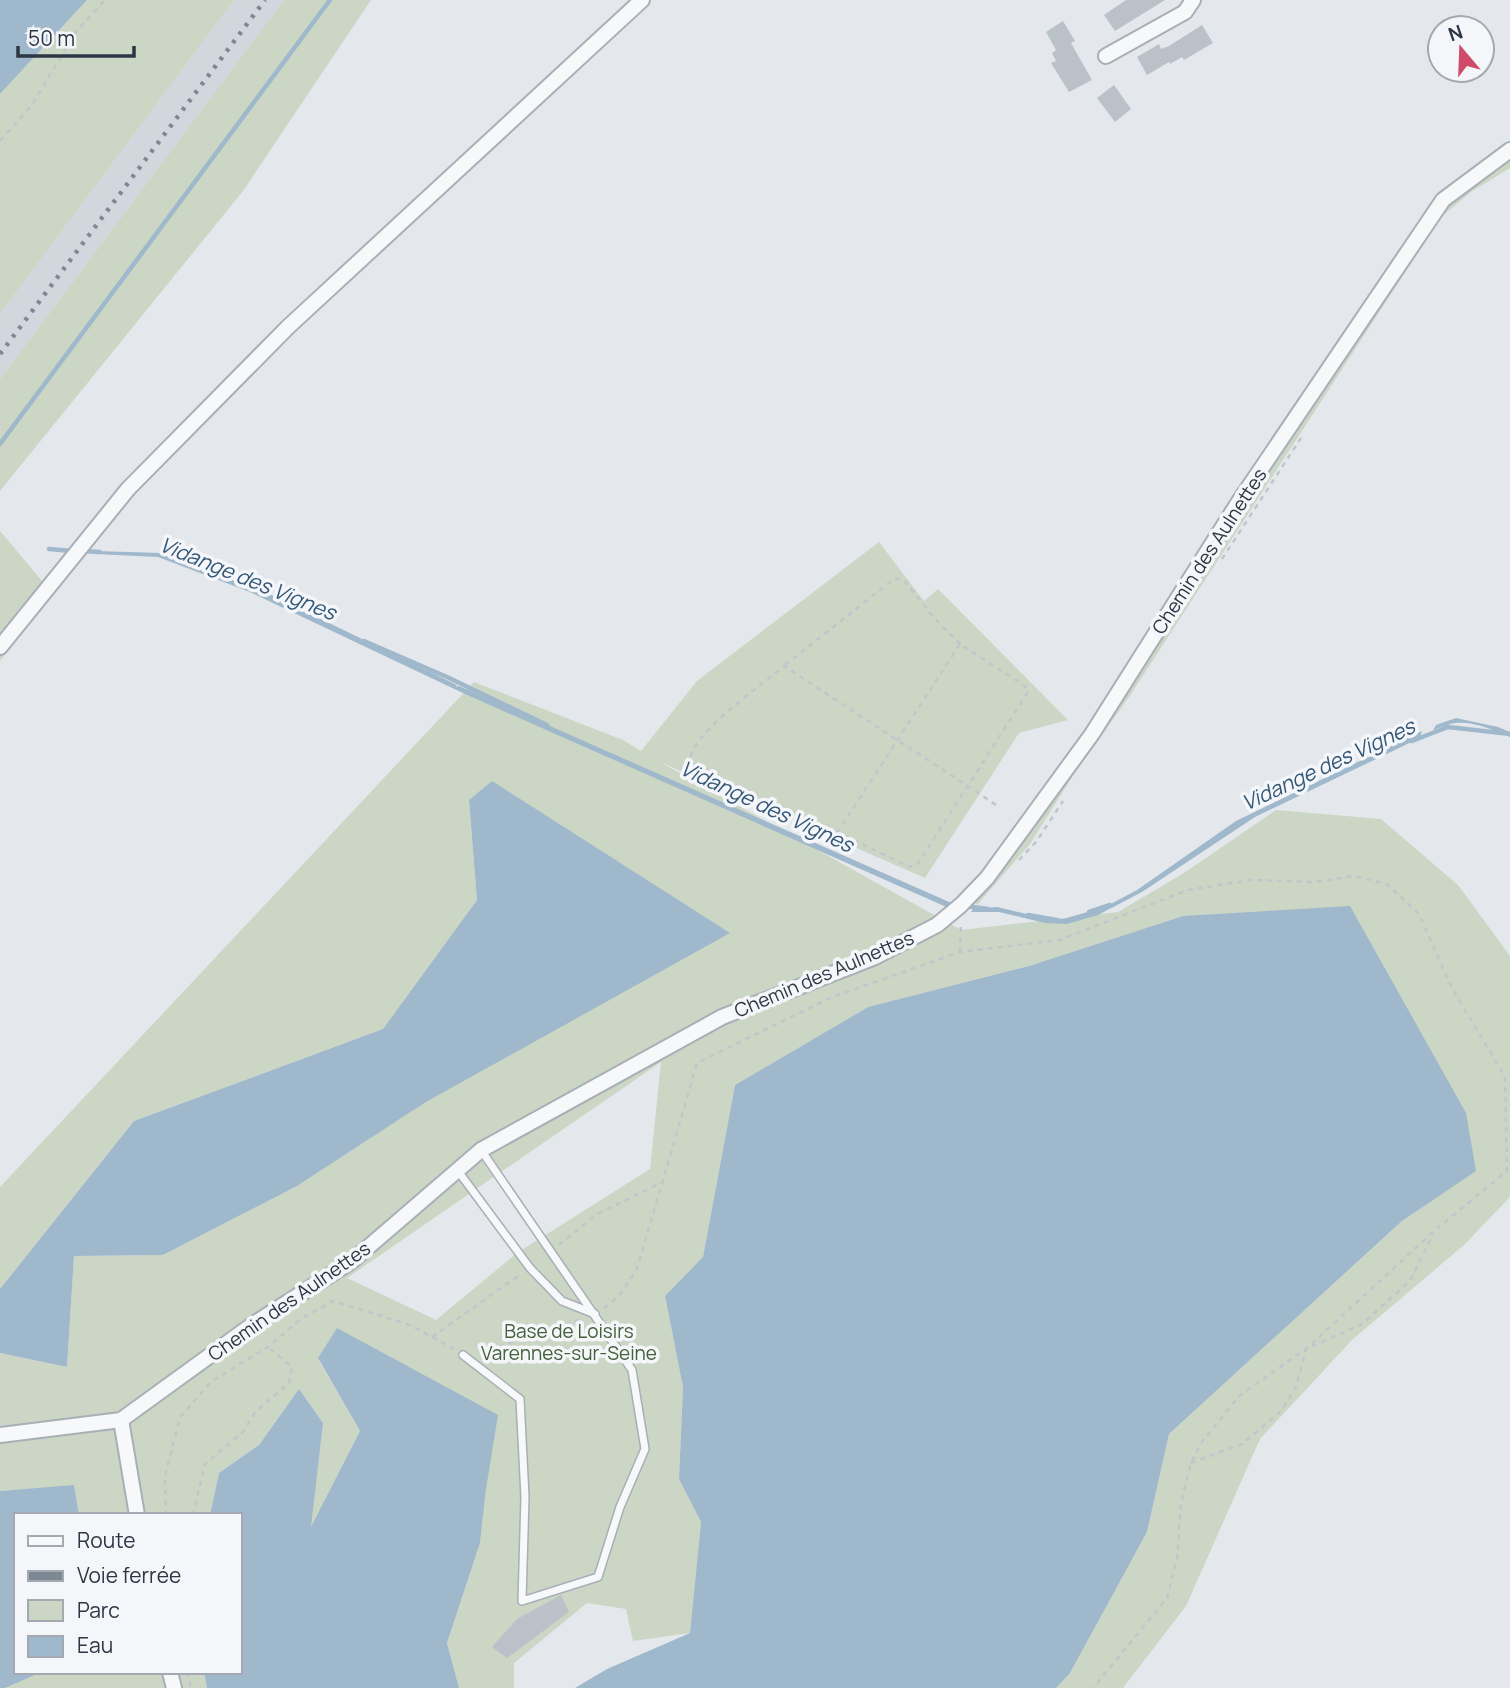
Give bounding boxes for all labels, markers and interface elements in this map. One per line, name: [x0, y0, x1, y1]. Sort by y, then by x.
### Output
scale bar: [18, 14, 133, 58]
north arrow: [1426, 14, 1496, 84]
text: N: [1445, 18, 1466, 47]
text: 50 m: [28, 24, 75, 52]
street label: Chemin des Aulnettes: [1146, 463, 1272, 639]
water label: Vidange des Vignes: [156, 530, 342, 627]
water label: Vidange des Vignes: [1237, 711, 1421, 816]
water label: Vidange des Vignes: [676, 754, 860, 859]
street label: Chemin des Aulnettes: [730, 924, 918, 1024]
street label: Chemin des Aulnettes: [203, 1235, 375, 1367]
park label: Base de Loisirs Varennes-sur-Seine: [481, 1318, 657, 1366]
legend: [14, 1513, 242, 1674]
text: Route: [77, 1526, 135, 1554]
text: Voie ferrée: [77, 1561, 181, 1589]
text: Parc: [77, 1596, 120, 1624]
text: Eau: [77, 1631, 113, 1659]

